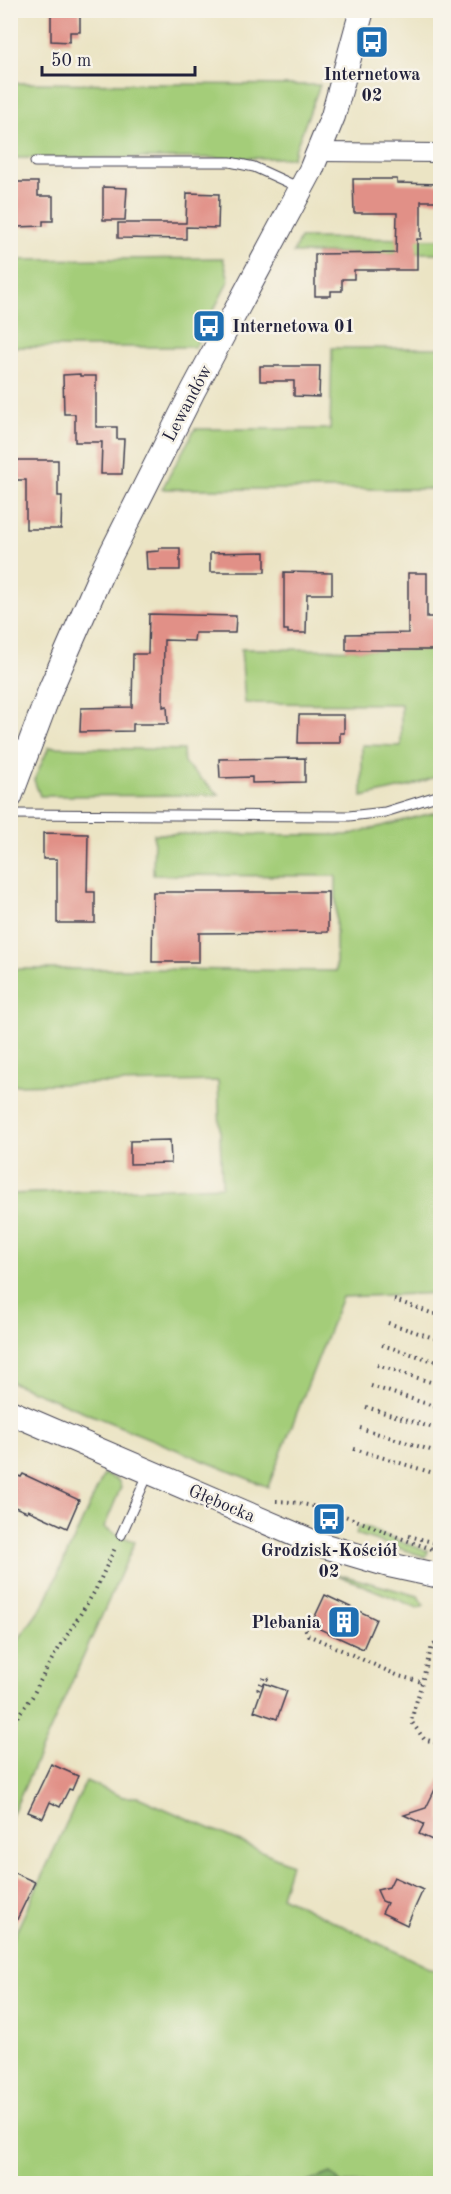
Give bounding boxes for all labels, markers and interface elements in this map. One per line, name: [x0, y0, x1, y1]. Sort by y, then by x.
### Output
bus stop icon: Internetowa 02: [354, 24, 390, 60]
scale bar: [42, 39, 195, 77]
text: 50 m: [51, 52, 91, 70]
place label: Internetowa 02: [324, 66, 420, 105]
bus stop icon: Internetowa 01: [191, 308, 227, 344]
place label: Internetowa 01: [232, 318, 355, 336]
street label: Lewandów: [160, 362, 216, 445]
street label: Głębocka: [186, 1482, 258, 1526]
bus stop icon: Grodzisk-Kościół 02: [311, 1501, 347, 1537]
place label: Grodzisk-Kościół 02: [261, 1542, 398, 1581]
building icon: Plebania: [326, 1604, 362, 1640]
place label: Plebania: [251, 1614, 321, 1632]

